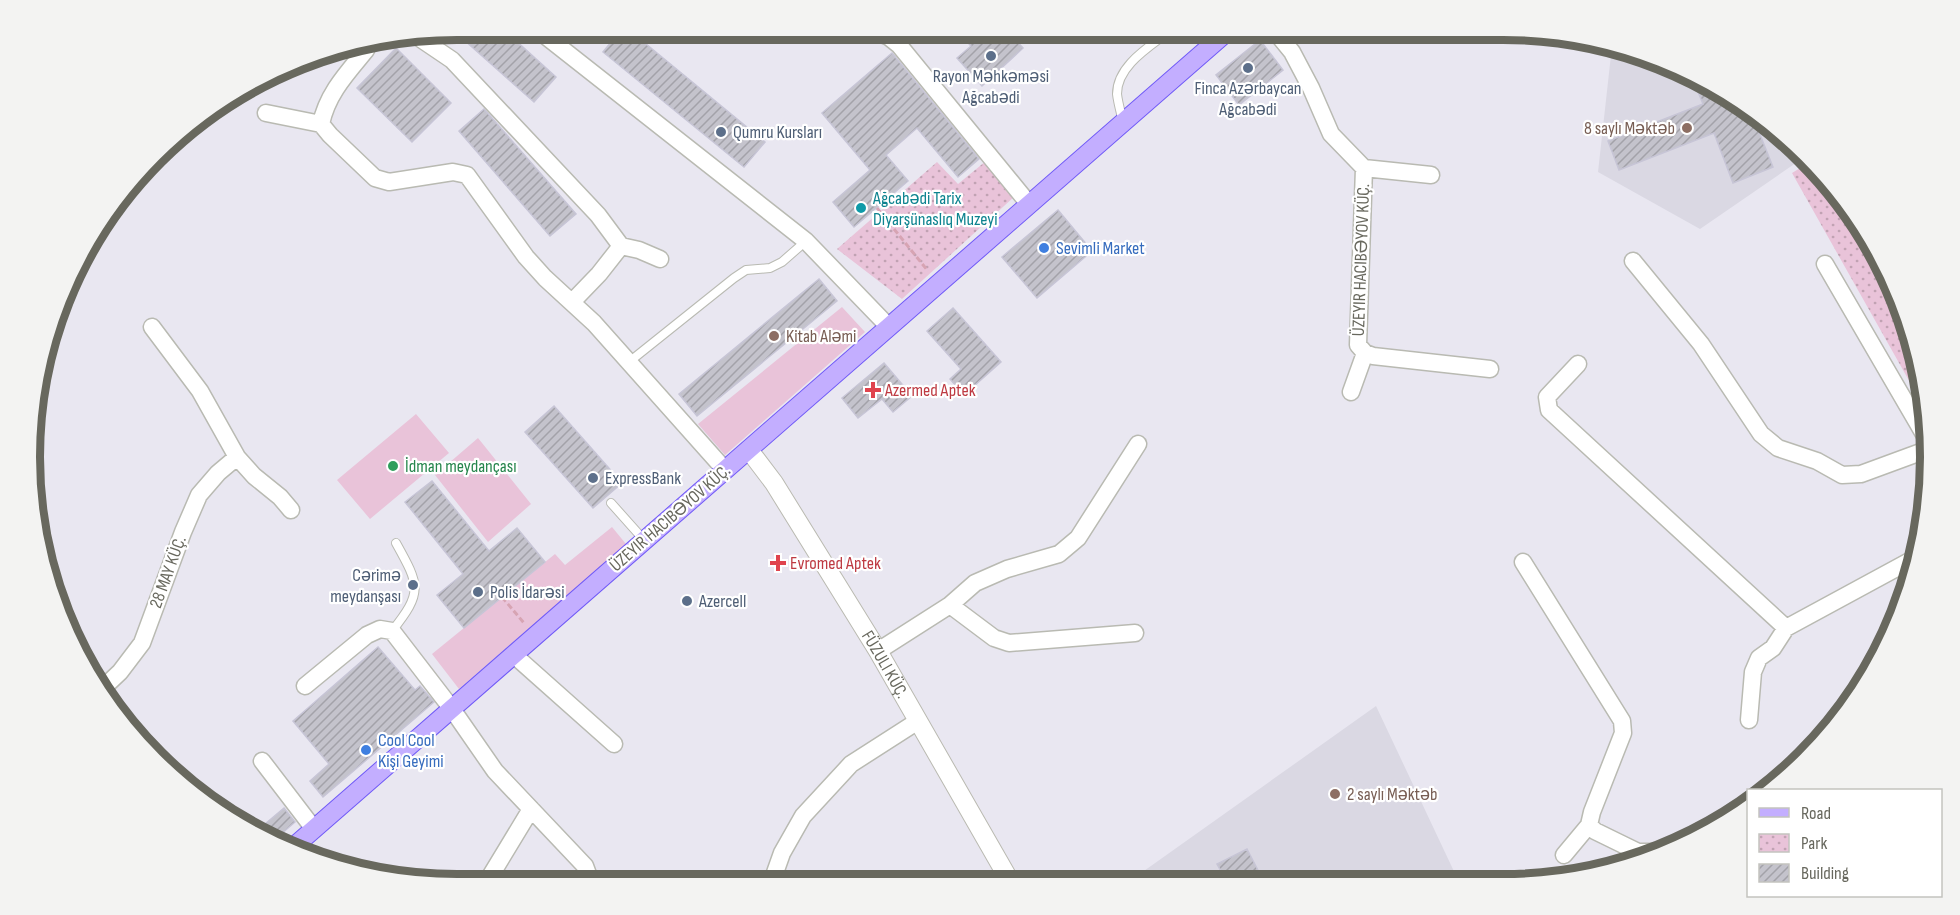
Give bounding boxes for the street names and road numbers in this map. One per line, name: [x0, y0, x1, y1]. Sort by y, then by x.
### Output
street label: ÜZEYIR HACIBƏYOV KÜÇ.: [1348, 183, 1374, 337]
street label: ÜZEYIR HACIBƏYOV KÜÇ.: [605, 460, 735, 576]
street label: 28 MAY KÜÇ.: [145, 533, 191, 611]
street label: FÜZULI KÜÇ.: [857, 627, 913, 702]

